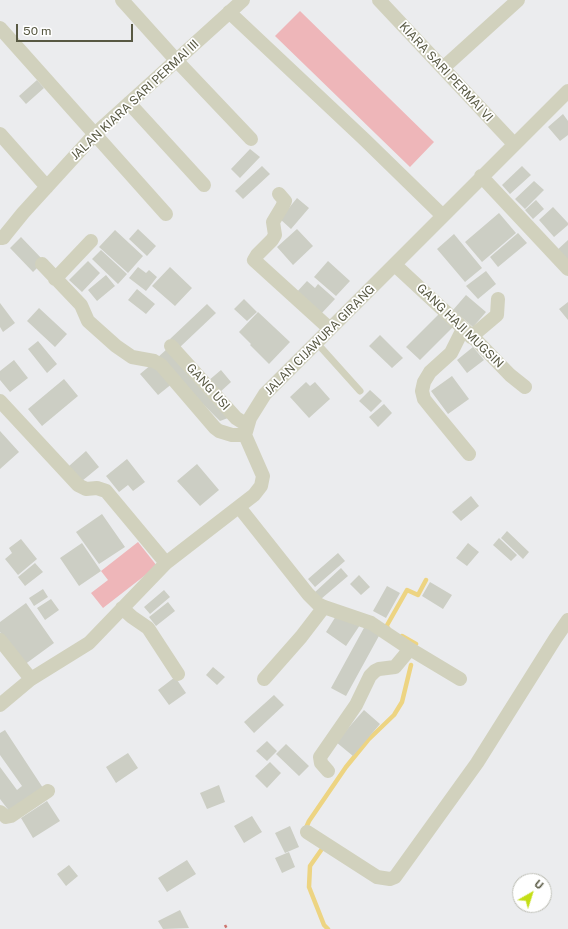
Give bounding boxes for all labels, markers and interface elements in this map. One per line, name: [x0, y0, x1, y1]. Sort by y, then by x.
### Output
scale bar: [18, 16, 135, 42]
street label: KIARA SARI PERMAI VI: [396, 19, 496, 125]
text: 50 m: [23, 24, 51, 38]
street label: JALAN KIARA SARI PERMAI III: [68, 37, 202, 163]
street label: GANG HAJI MUGSIN: [414, 281, 506, 371]
street label: JALAN CIJAWURA GIRANG: [262, 282, 378, 398]
street label: GANG USI: [183, 361, 233, 413]
north arrow: [512, 873, 552, 913]
text: U: [532, 877, 546, 892]

